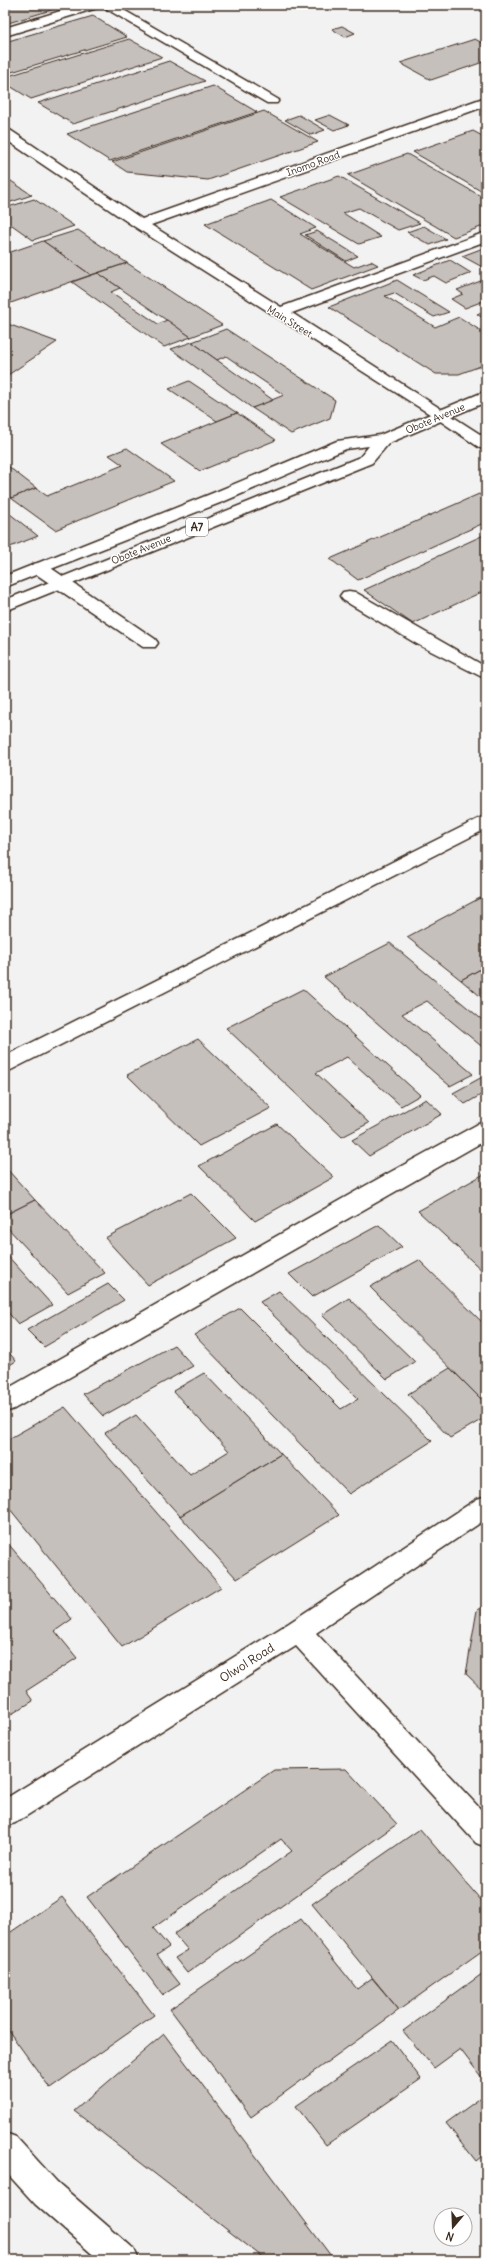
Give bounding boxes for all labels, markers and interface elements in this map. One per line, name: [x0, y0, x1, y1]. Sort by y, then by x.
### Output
street label: Inomo Road: [285, 148, 342, 179]
street label: Main Street: [265, 302, 315, 341]
street label: Obote Avenue: [403, 400, 467, 437]
road number: A7: [186, 518, 208, 536]
street label: Obote Avenue: [109, 532, 173, 567]
street label: Olwol Road: [217, 1640, 277, 1685]
north arrow: [433, 2207, 473, 2247]
text: N: [444, 2229, 456, 2244]

